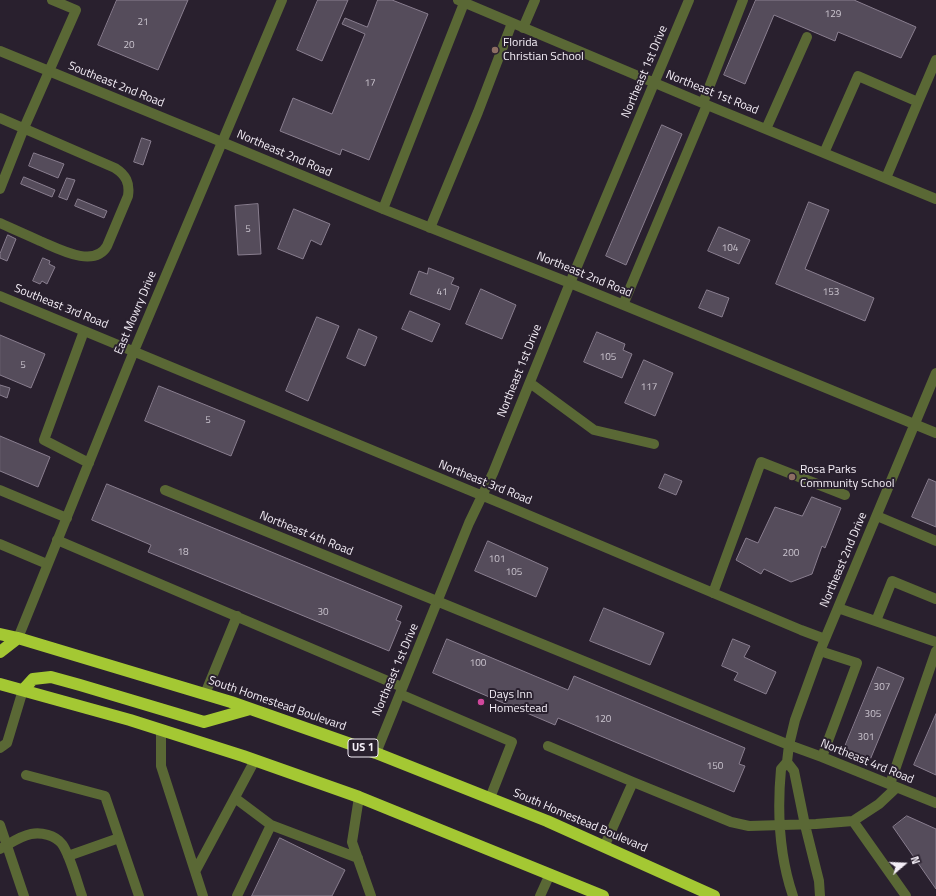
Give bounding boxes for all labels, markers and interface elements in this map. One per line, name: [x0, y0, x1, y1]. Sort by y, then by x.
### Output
house number: 129: [825, 9, 841, 21]
house number: 21: [137, 17, 149, 29]
street label: Northeast 1st Drive: [619, 24, 671, 120]
place label: Florida Christian School: [503, 36, 584, 64]
house number: 20: [123, 40, 135, 52]
marker: Florida Christian School: [490, 45, 500, 55]
street label: Southeast 2nd Road: [66, 59, 166, 111]
street label: Northeast 1st Road: [663, 68, 761, 118]
house number: 17: [364, 78, 376, 90]
street label: Northeast 2nd Road: [234, 127, 334, 181]
house number: 5: [245, 224, 251, 236]
house number: 104: [722, 243, 738, 255]
street label: Northeast 2nd Road: [534, 249, 634, 301]
street label: East Mowry Drive: [112, 269, 160, 357]
street label: Southeast 3rd Road: [12, 282, 110, 332]
house number: 41: [436, 287, 448, 299]
house number: 153: [823, 287, 839, 299]
street label: Northeast 1st Drive: [495, 322, 545, 420]
house number: 105: [600, 352, 616, 364]
house number: 5: [20, 360, 26, 372]
house number: 117: [641, 382, 657, 394]
house number: 5: [205, 415, 211, 427]
street label: Northeast 3rd Road: [436, 458, 534, 508]
place label: Rosa Parks Community School: [800, 463, 895, 491]
marker: Rosa Parks Community School: [787, 472, 797, 482]
street label: Northeast 4th Road: [257, 509, 355, 559]
street label: Northeast 2nd Drive: [817, 510, 871, 610]
house number: 18: [177, 547, 189, 559]
house number: 200: [783, 548, 799, 560]
house number: 101: [489, 554, 505, 566]
house number: 105: [506, 567, 522, 579]
house number: 30: [317, 607, 329, 619]
street label: Northeast 1st Drive: [370, 622, 422, 718]
house number: 100: [470, 658, 486, 670]
street label: South Homestead Boulevard: [206, 674, 348, 734]
house number: 307: [874, 682, 890, 694]
place label: Days Inn Homestead: [489, 688, 548, 716]
marker: Days Inn Homestead: [476, 697, 486, 707]
house number: 305: [865, 709, 881, 721]
house number: 120: [595, 714, 611, 726]
house number: 301: [858, 732, 874, 744]
street label: Northeast 4rd Road: [818, 737, 916, 787]
road number: US 1: [348, 739, 378, 757]
house number: 150: [707, 761, 723, 773]
street label: South Homestead Boulevard: [511, 786, 649, 856]
north arrow: [884, 844, 924, 884]
text: N: [907, 854, 924, 866]

